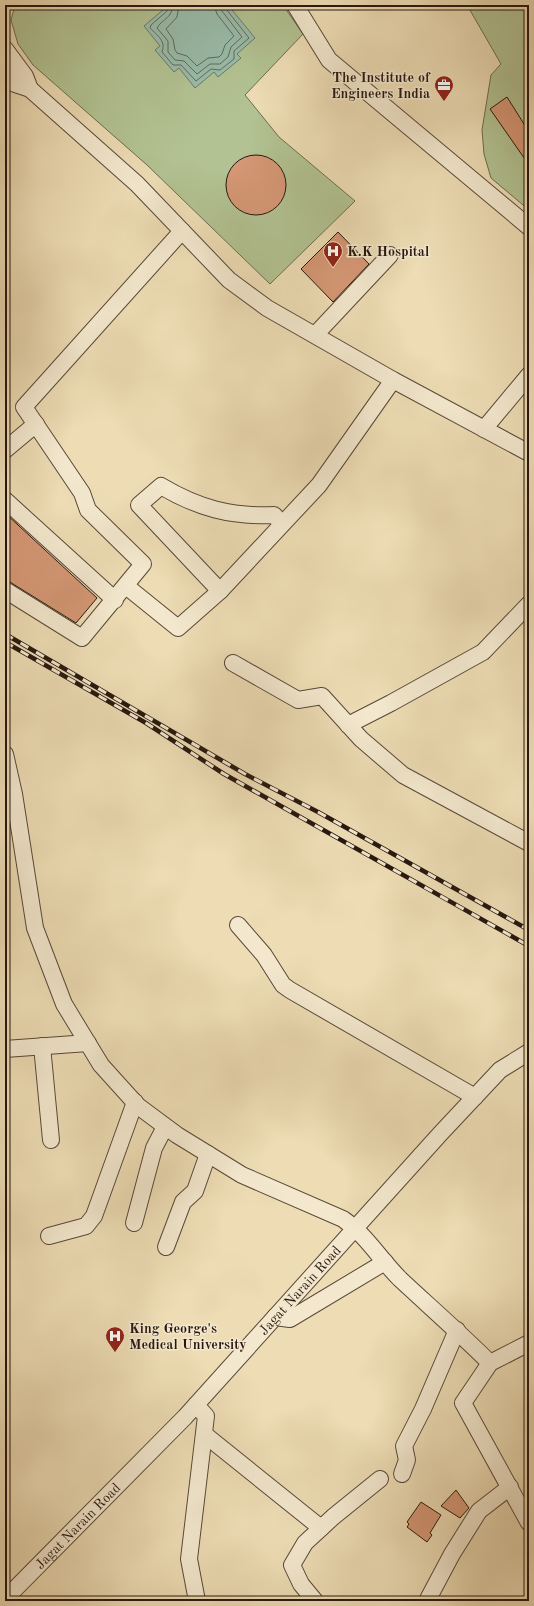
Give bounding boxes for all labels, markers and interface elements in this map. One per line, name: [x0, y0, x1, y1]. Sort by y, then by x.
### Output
place label: The Institute of Engineers India: [331, 71, 431, 101]
office icon: The Institute of Engineers India: [433, 74, 455, 102]
hospital icon: K.K Hospital: [322, 240, 344, 268]
place label: K.K Hospital: [347, 245, 429, 259]
street label: Jagat Narain Road: [257, 1243, 344, 1338]
place label: King George's Medical University: [129, 1322, 247, 1352]
hospital icon: King George's Medical University: [104, 1325, 126, 1353]
street label: Jagat Narain Road: [33, 1481, 123, 1572]

